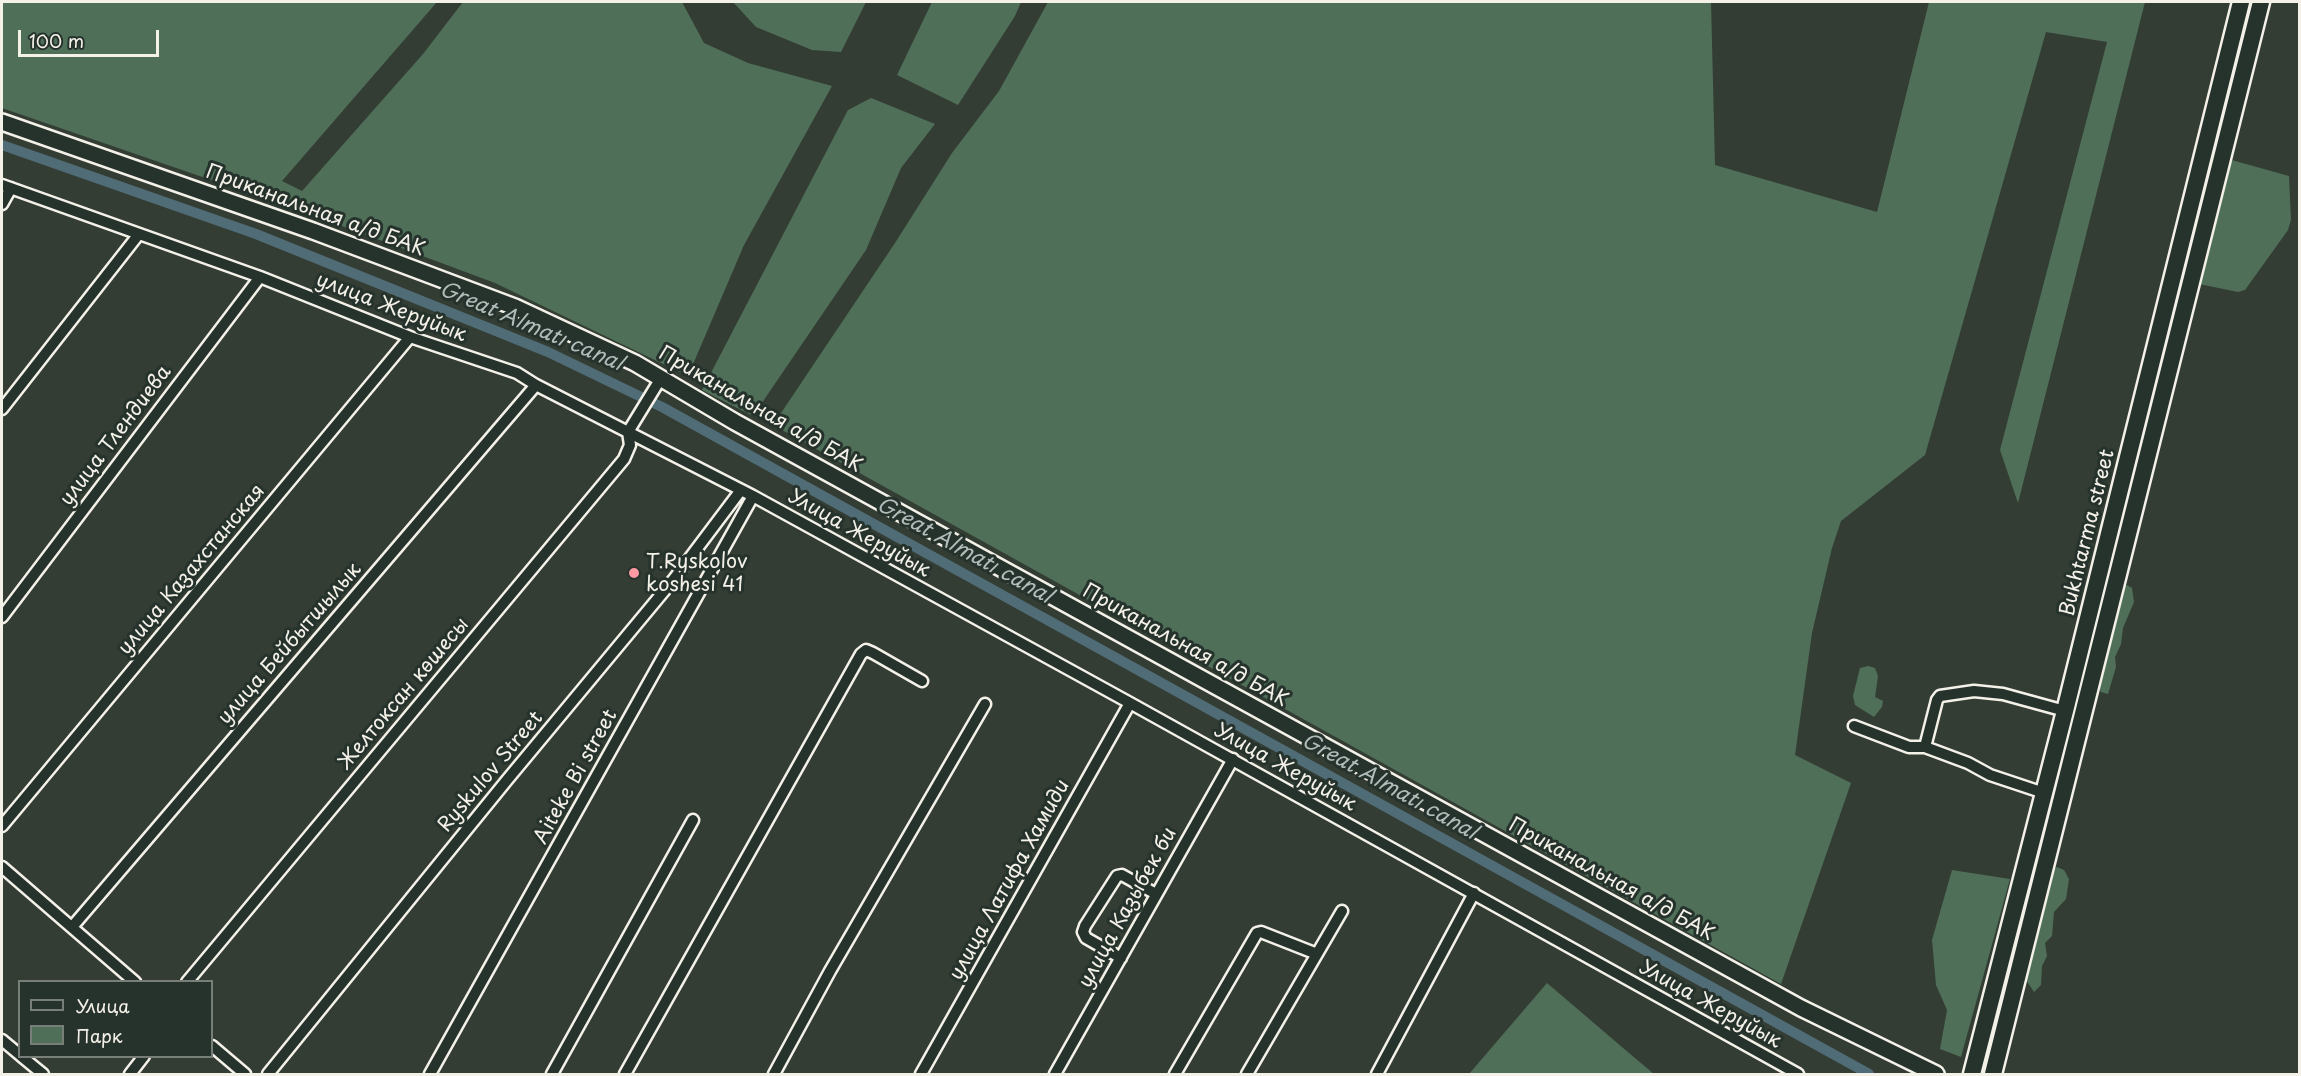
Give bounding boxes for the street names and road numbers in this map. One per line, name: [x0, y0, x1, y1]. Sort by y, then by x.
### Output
street label: Приканальная а/д БАК: [202, 160, 428, 262]
street label: улица Жеруйык: [312, 268, 470, 348]
street label: Приканальная а/д БАК: [654, 342, 866, 478]
street label: улица Тлендиева: [55, 361, 177, 511]
street label: Bukhtarma street: [2056, 447, 2120, 619]
street label: улица Казахстанская: [114, 480, 270, 660]
street label: Улица Жеруйык: [784, 485, 934, 583]
street label: улица Бейбытшылык: [213, 558, 367, 730]
street label: Приканальная а/д БАК: [1078, 580, 1292, 712]
street label: Желтоксан көшесы: [334, 613, 474, 775]
street label: Aiteke Bi street: [529, 706, 623, 848]
street label: Ryskulov Street: [434, 707, 548, 837]
street label: Улица Жеруйык: [1210, 719, 1360, 817]
street label: улица Латифа Хамиди: [945, 775, 1075, 985]
street label: Приканальная а/д БАК: [1504, 814, 1718, 946]
street label: улица Казыбек би: [1074, 824, 1182, 992]
street label: Улица Жеруйык: [1635, 956, 1785, 1054]

